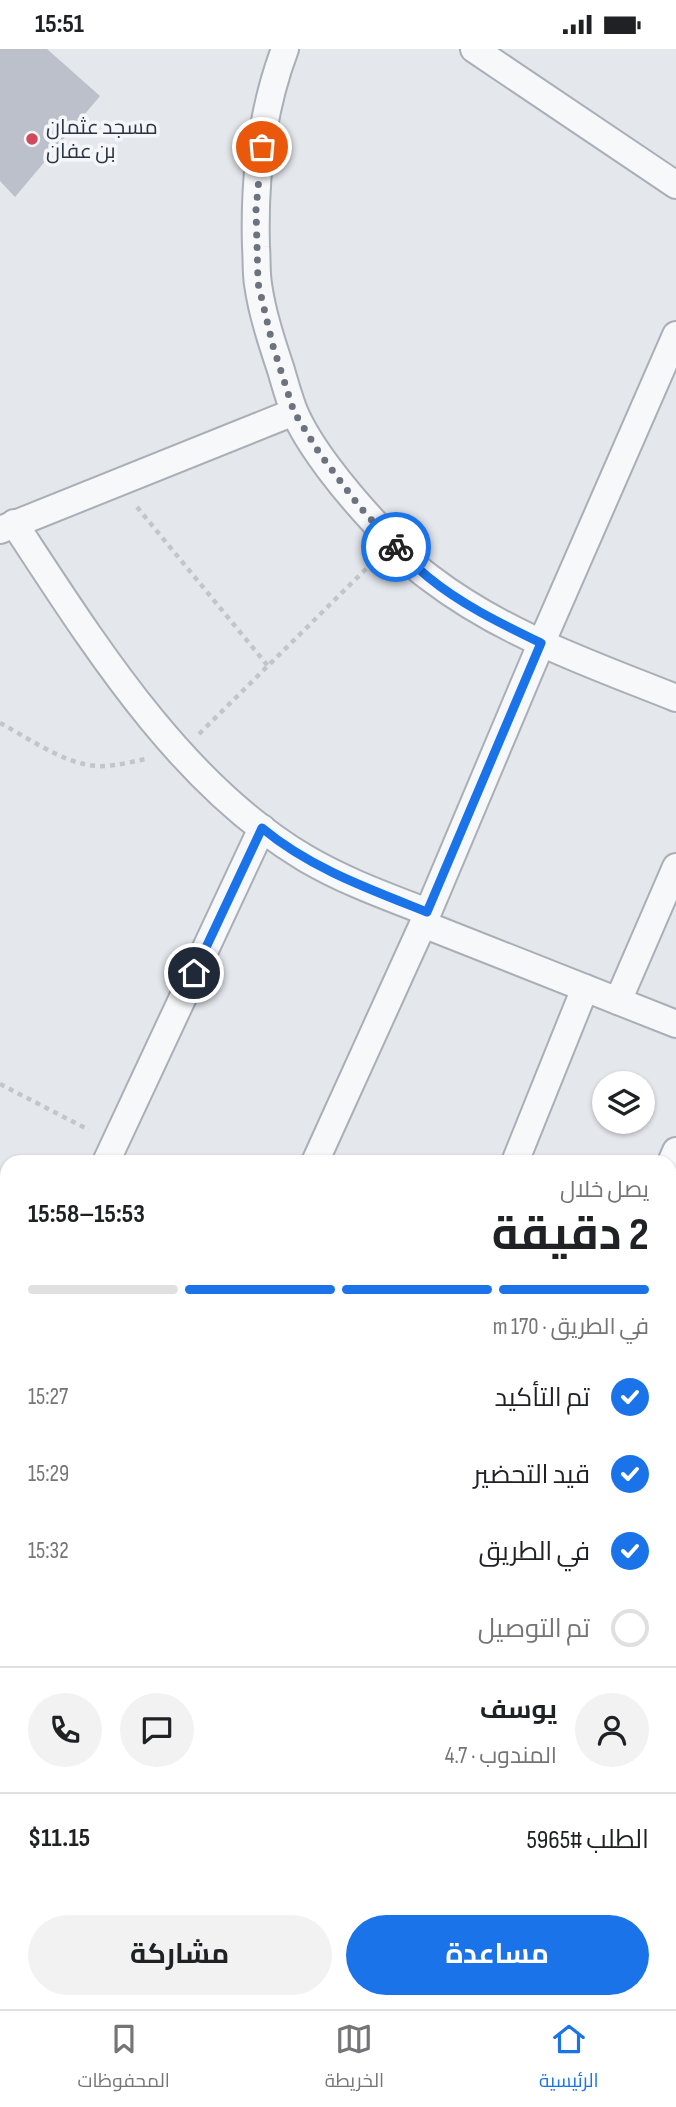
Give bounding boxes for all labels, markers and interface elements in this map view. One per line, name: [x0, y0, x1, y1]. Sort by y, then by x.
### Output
text: 15:51: [35, 9, 84, 40]
place label: مسجد عثمان بن عفان: [46, 115, 158, 164]
pin: [232, 117, 292, 177]
icon: bag: [243, 128, 281, 166]
marker: مسجد عثمان بن عفان: [24, 131, 40, 147]
courier: [361, 512, 431, 582]
icon: bike: [377, 528, 415, 566]
pin: [164, 943, 224, 1003]
icon: home: [175, 954, 213, 992]
map controls: [592, 1071, 655, 1134]
button: layers: [592, 1071, 655, 1134]
text: يصل خلال: [560, 1176, 649, 1204]
text: 15:53–15:58: [28, 1199, 145, 1230]
text: 2 دقيقة: [492, 1208, 649, 1263]
text: في الطريق · 170 m: [493, 1313, 649, 1341]
icon: check: [611, 1378, 649, 1416]
text: 15:27: [28, 1383, 68, 1411]
text: تم التأكيد: [495, 1383, 590, 1414]
icon: check: [611, 1455, 649, 1493]
text: 15:29: [28, 1460, 69, 1488]
text: قيد التحضير: [473, 1460, 590, 1491]
icon: check: [611, 1532, 649, 1570]
text: 15:32: [28, 1537, 69, 1565]
text: في الطريق: [479, 1537, 590, 1568]
text: تم التوصيل: [478, 1614, 590, 1645]
button: phone: [28, 1693, 102, 1767]
button: chat: [120, 1693, 194, 1767]
button: person: [575, 1693, 649, 1767]
text: يوسف: [480, 1695, 557, 1726]
text: المندوب · 4.7: [445, 1742, 557, 1770]
text: $11.15: [28, 1823, 90, 1854]
text: الطلب #5965: [526, 1825, 649, 1856]
button: مشاركة: [28, 1915, 332, 1995]
button: مساعدة: [346, 1915, 649, 1995]
tab: المحفوظات: [77, 2020, 170, 2098]
tab: الخريطة: [325, 2020, 384, 2098]
tab: الرئيسية: [539, 2020, 599, 2098]

